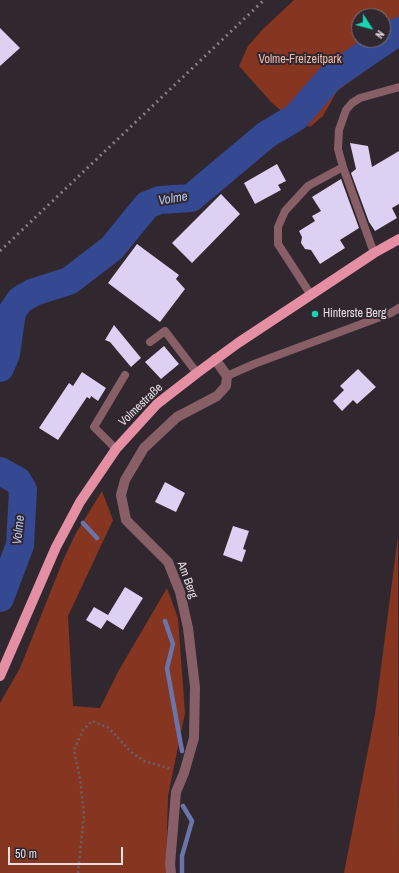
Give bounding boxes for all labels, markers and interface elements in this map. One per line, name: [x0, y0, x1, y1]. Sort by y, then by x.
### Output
north arrow: [351, 8, 391, 48]
text: N: [372, 28, 387, 41]
park label: Volme-Freizeitpark: [258, 53, 342, 67]
water label: Volme: [157, 189, 189, 209]
place label: Hinterste Berg: [323, 307, 386, 321]
marker: Hinterste Berg: [310, 309, 320, 319]
street label: Volmestraße: [116, 381, 166, 429]
water label: Volme: [10, 515, 28, 545]
street label: Am Berg: [174, 560, 200, 600]
scale bar: [10, 839, 125, 865]
text: 50 m: [15, 846, 37, 862]

